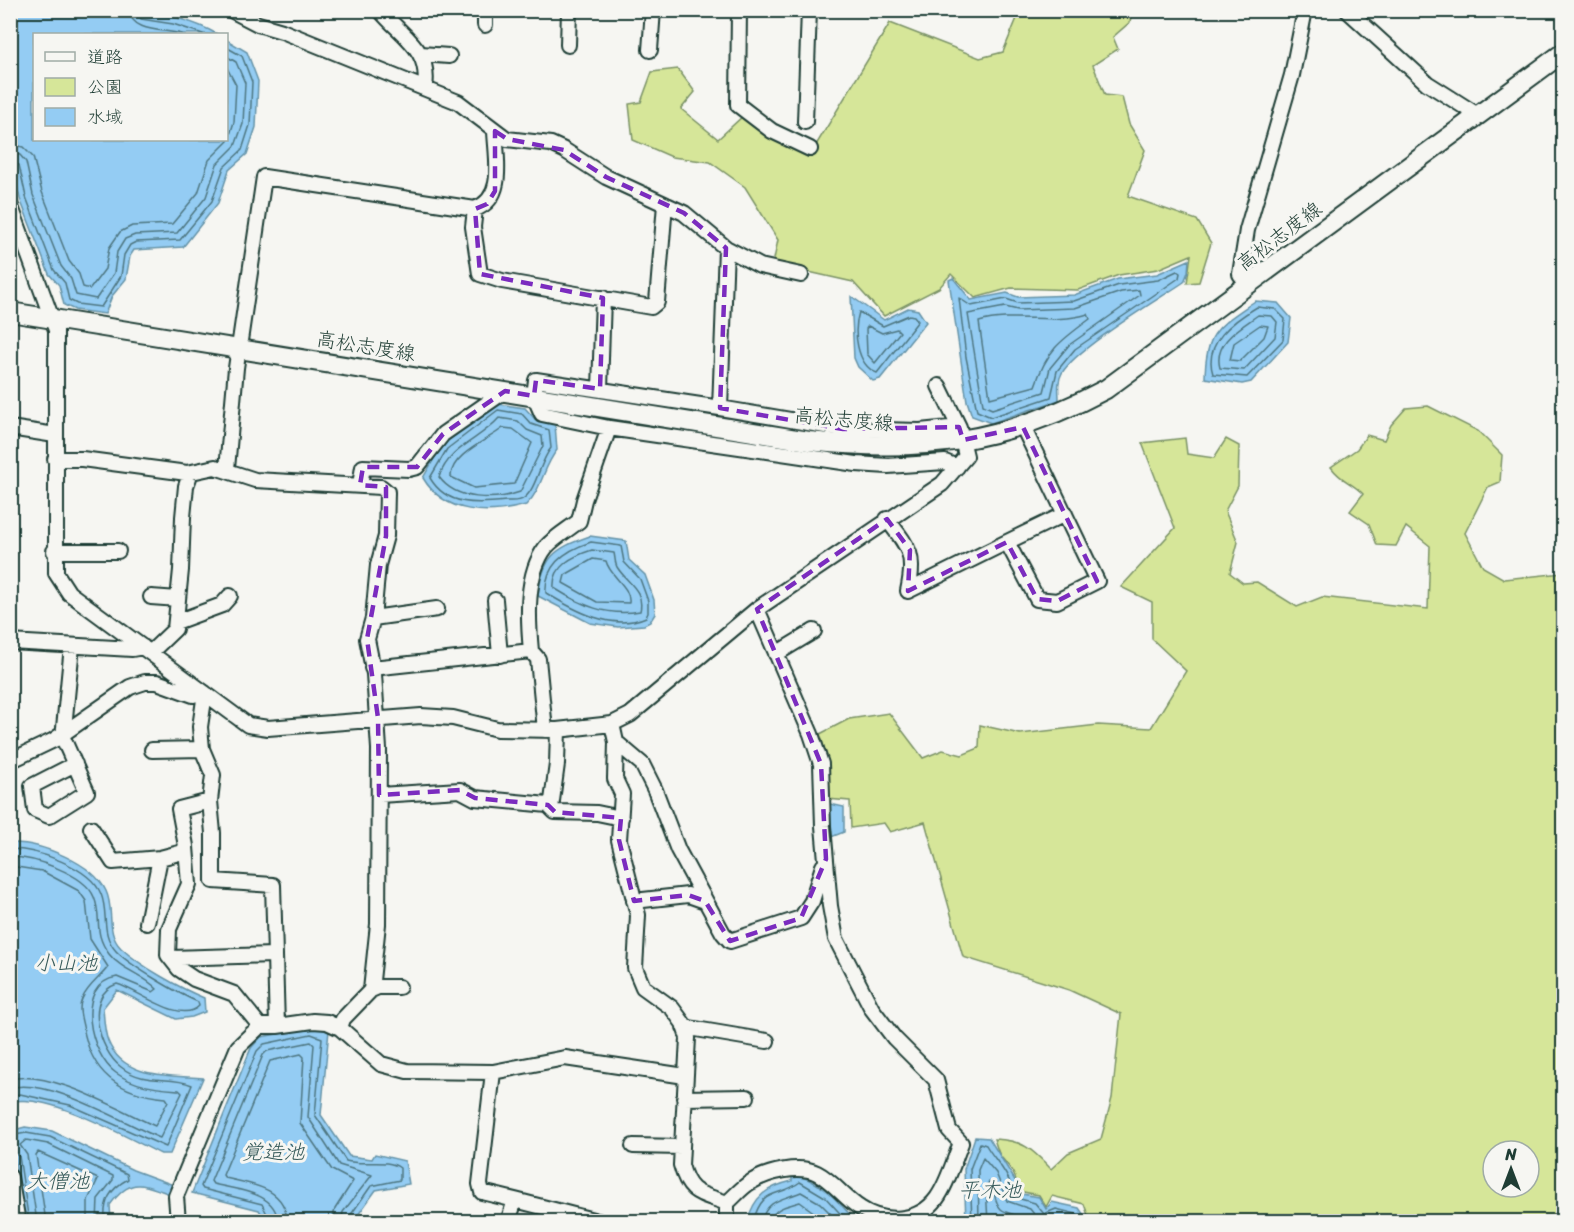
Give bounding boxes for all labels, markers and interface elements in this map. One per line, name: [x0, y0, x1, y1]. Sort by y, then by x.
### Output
legend: [33, 33, 228, 141]
text: 道路: [87, 41, 123, 73]
text: 公園: [87, 71, 123, 103]
text: 水域: [87, 101, 123, 133]
street label: 高松志度線: [1229, 192, 1330, 280]
street label: 高松志度線: [314, 321, 418, 372]
street label: 高松志度線: [793, 398, 895, 441]
water label: 小山池: [35, 944, 98, 982]
water label: 覚造池: [242, 1133, 305, 1171]
north arrow: [1481, 1139, 1541, 1199]
text: N: [1504, 1140, 1517, 1169]
water label: 大僧池: [27, 1162, 90, 1200]
water label: 平木池: [959, 1171, 1022, 1209]

